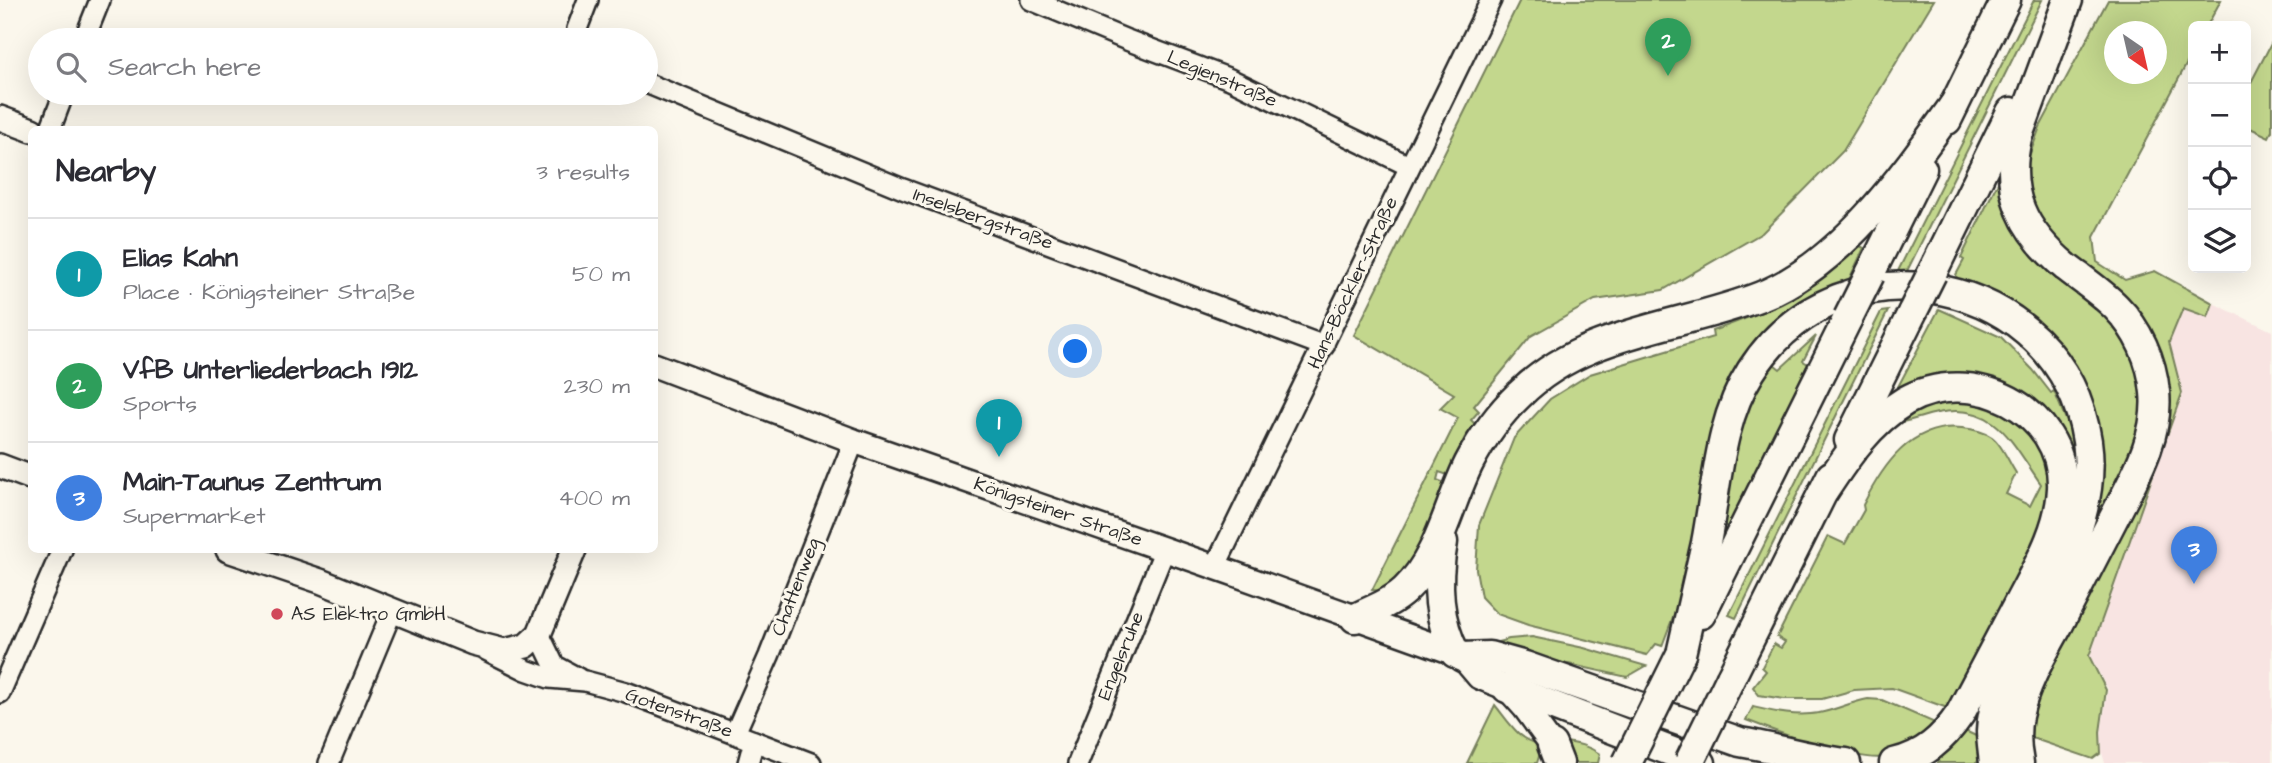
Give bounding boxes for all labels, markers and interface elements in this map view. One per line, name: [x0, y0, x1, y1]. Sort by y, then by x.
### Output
pin: 2: [1645, 18, 1691, 76]
north arrow: [2104, 21, 2167, 84]
map controls: [2188, 21, 2251, 273]
button: +: [2188, 21, 2251, 84]
search box: [28, 28, 658, 105]
street label: Legienstraße: [1162, 44, 1281, 115]
icon: search: [52, 48, 90, 86]
text: Search here: [108, 49, 261, 85]
button: −: [2188, 84, 2251, 147]
button: locate: [2188, 147, 2251, 210]
text: Nearby: [56, 151, 156, 193]
text: 3 results: [536, 156, 630, 188]
street label: Inselsbergstraße: [909, 181, 1057, 258]
street label: Hans-Böckler-Straße: [1301, 192, 1405, 374]
button: layers: [2188, 210, 2251, 273]
text: Elias Kahn: [123, 240, 238, 276]
text: 1: [78, 258, 80, 290]
text: 50 m: [572, 258, 630, 290]
text: Place · Königsteiner Straße: [123, 276, 415, 308]
your location: [1058, 334, 1092, 368]
text: VfB Unterliederbach 1912: [123, 352, 418, 388]
text: 2: [72, 370, 86, 402]
text: 230 m: [564, 370, 630, 402]
text: Sports: [123, 388, 197, 420]
pin: 1: [976, 399, 1022, 457]
text: Main-Taunus Zentrum: [123, 464, 381, 500]
street label: Königsteiner Straße: [970, 471, 1146, 554]
text: 3: [73, 482, 85, 514]
text: 400 m: [558, 482, 630, 514]
text: Supermarket: [123, 500, 266, 532]
pin: 3: [2171, 526, 2217, 584]
street label: Chattenweg: [765, 534, 828, 640]
place label: AS Elektro GmbH: [291, 601, 446, 628]
marker: AS Elektro GmbH: [269, 606, 285, 622]
street label: Engelsruhe: [1091, 608, 1152, 705]
street label: Gotenstraße: [622, 681, 736, 745]

